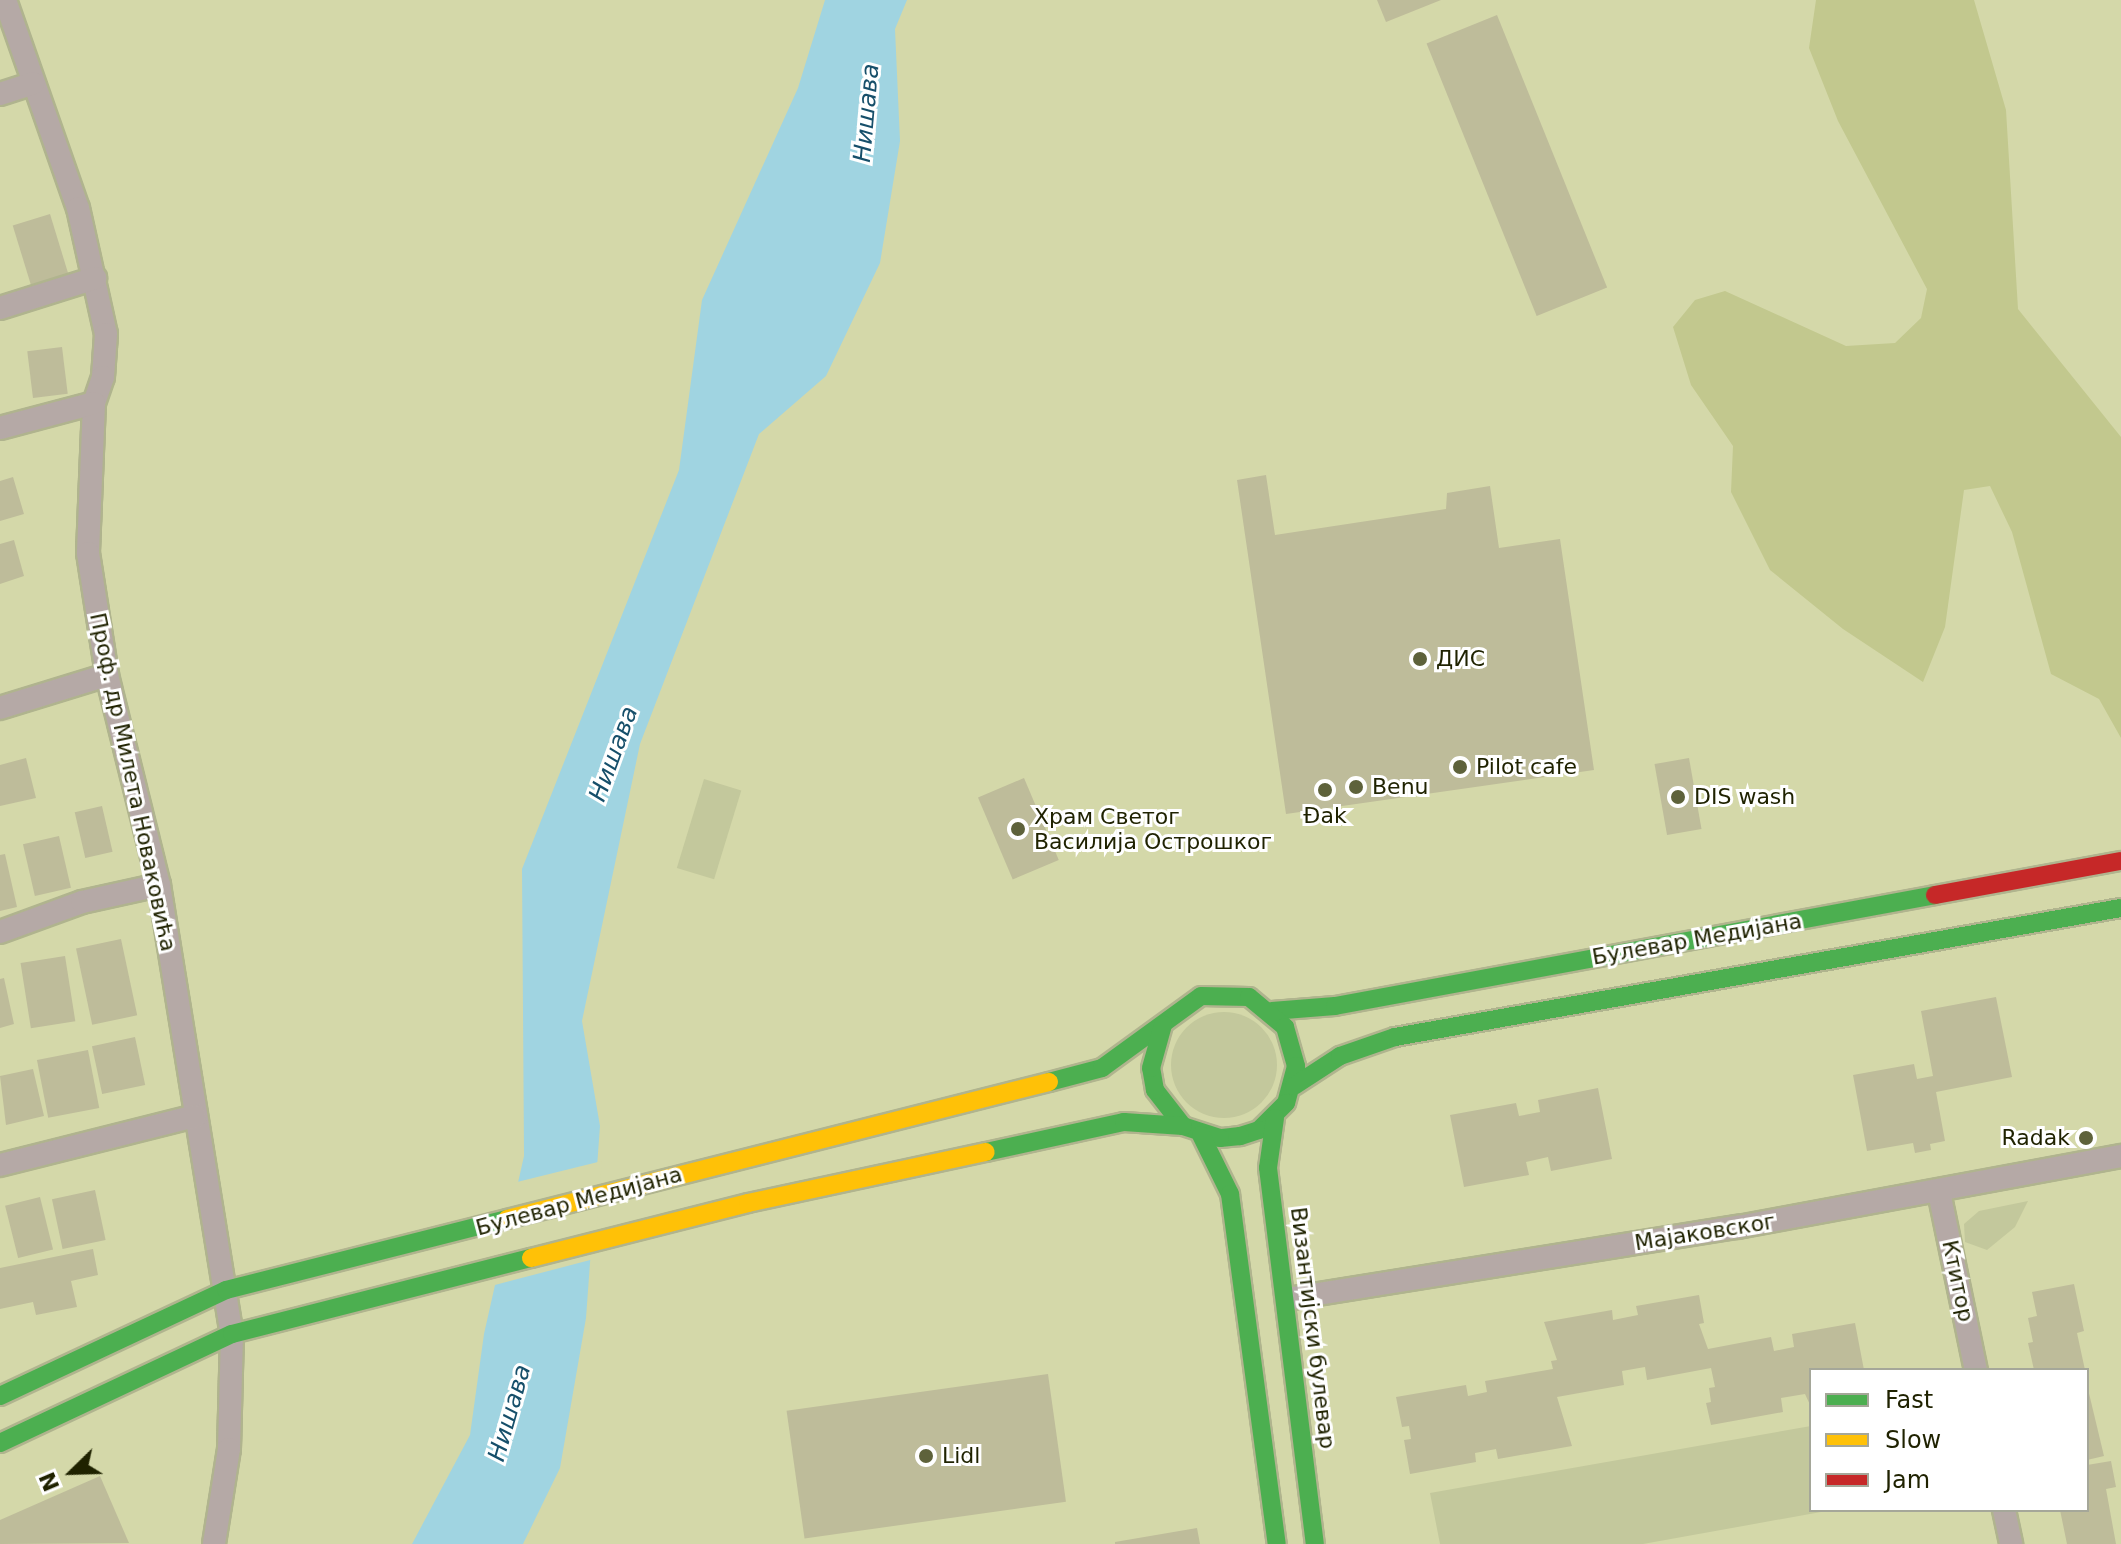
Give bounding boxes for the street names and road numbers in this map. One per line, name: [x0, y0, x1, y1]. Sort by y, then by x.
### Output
street label: Проф. др Милета Новаковића: [84, 610, 182, 954]
street label: Булевар Медијана: [1590, 908, 1804, 970]
street label: Булевар Медијана: [473, 1161, 685, 1241]
street label: Византијски булевар: [1285, 1206, 1341, 1450]
street label: Мајаковског: [1633, 1208, 1777, 1256]
street label: Ктитор: [1936, 1238, 1980, 1324]

